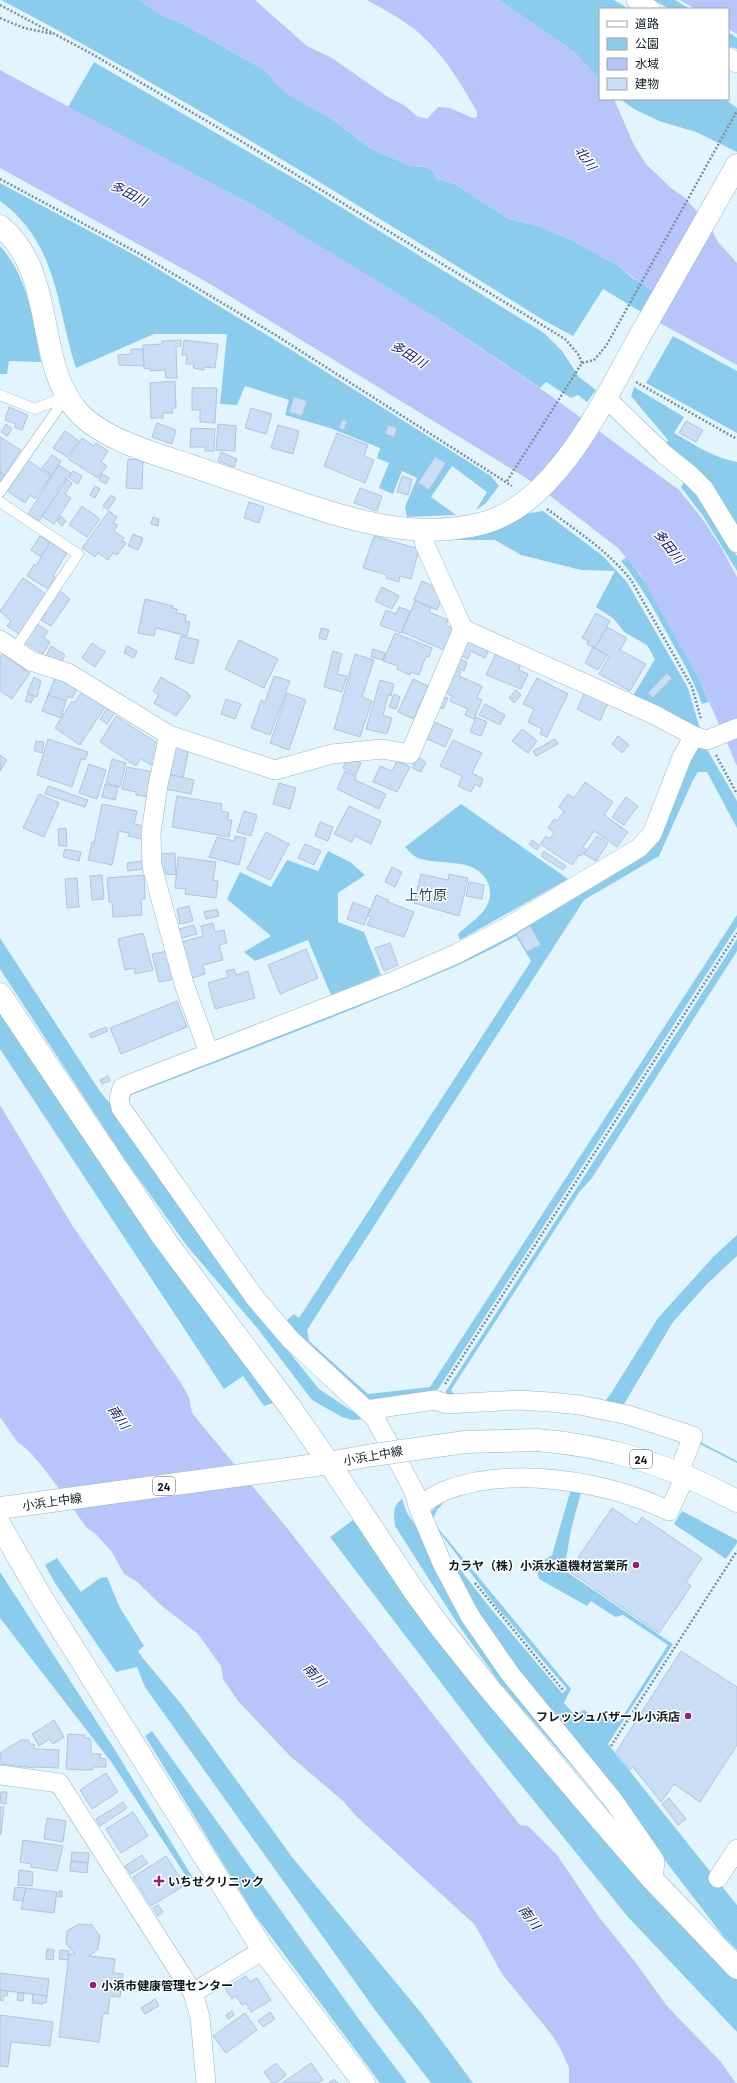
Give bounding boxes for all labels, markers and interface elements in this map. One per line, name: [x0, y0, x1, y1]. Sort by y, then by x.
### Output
legend: [599, 8, 729, 100]
text: 道路: [635, 16, 659, 30]
text: 公園: [635, 36, 659, 50]
text: 水域: [635, 56, 659, 70]
text: 建物: [635, 76, 659, 90]
water label: 北川: [572, 143, 601, 175]
water label: 多田川: [108, 177, 152, 210]
water label: 多田川: [388, 337, 431, 372]
water label: 多田川: [651, 526, 689, 568]
district label: 上竹原: [405, 886, 447, 903]
water label: 南川: [105, 1402, 134, 1434]
street label: 小浜上中線: [342, 1443, 404, 1467]
road number: 24: [630, 1450, 652, 1468]
road number: 24: [153, 1477, 175, 1495]
street label: 小浜上中線: [21, 1490, 83, 1512]
place label: カラヤ（株）小浜水道機材営業所: [448, 1558, 628, 1572]
marker: カラヤ（株）小浜水道機材営業所: [631, 1560, 641, 1570]
water label: 南川: [300, 1660, 331, 1691]
place label: フレッシュバザール小浜店: [536, 1709, 680, 1723]
marker: フレッシュバザール小浜店: [683, 1711, 693, 1721]
place label: いちせクリニック: [168, 1874, 264, 1888]
marker: いちせクリニック: [153, 1875, 165, 1887]
water label: 南川: [516, 1902, 545, 1934]
place label: 小浜市健康管理センター: [101, 1978, 233, 1992]
marker: 小浜市健康管理センター: [88, 1980, 98, 1990]

